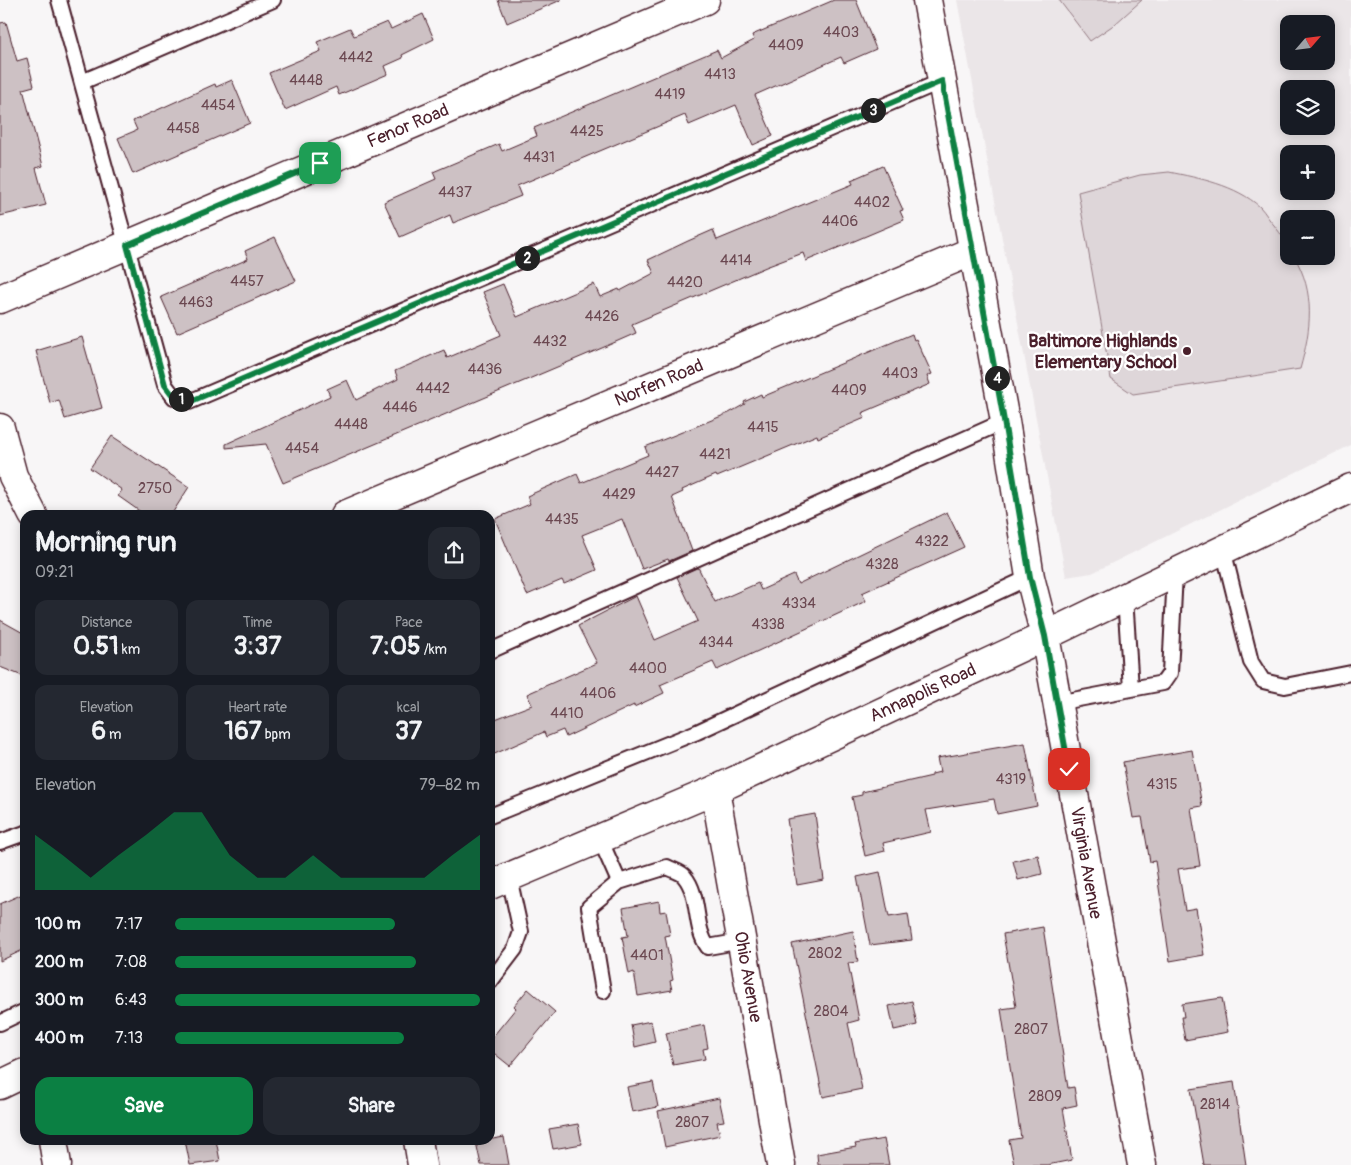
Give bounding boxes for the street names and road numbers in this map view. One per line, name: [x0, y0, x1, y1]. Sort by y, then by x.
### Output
street label: Fenor Road: [364, 98, 452, 154]
street label: Norfen Road: [611, 354, 707, 412]
street label: Annapolis Road: [866, 658, 980, 728]
street label: Virginia Avenue: [1065, 805, 1107, 921]
street label: Ohio Avenue: [729, 930, 767, 1024]

